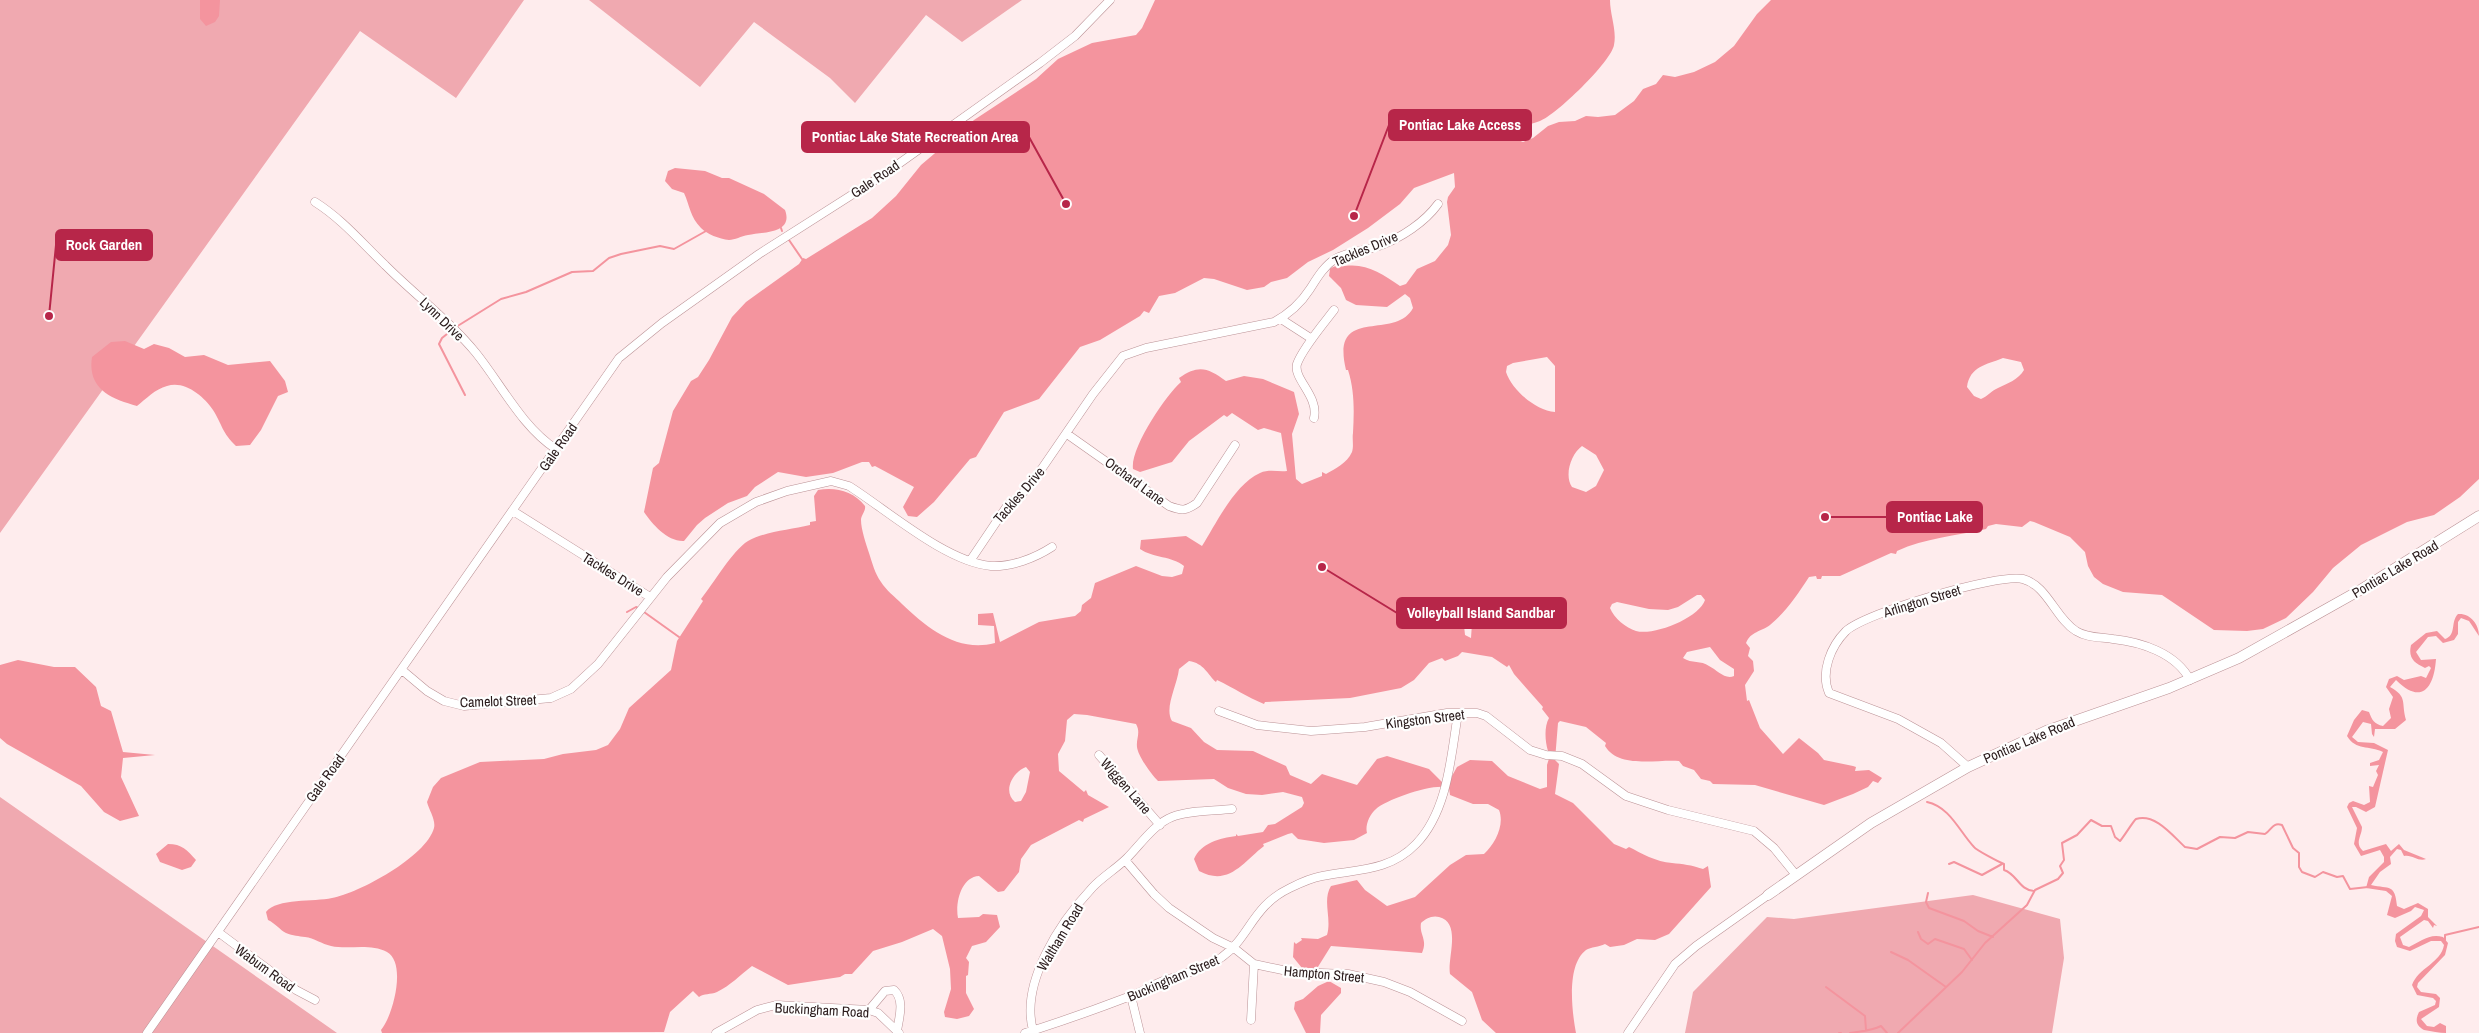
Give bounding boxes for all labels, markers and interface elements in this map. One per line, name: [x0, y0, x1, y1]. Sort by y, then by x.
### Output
callout: Pontiac Lake Access: [1389, 110, 1531, 140]
text: Pontiac Lake Access: [1399, 114, 1521, 135]
callout: Pontiac Lake State Recreation Area: [802, 122, 1029, 152]
text: Pontiac Lake State Recreation Area: [812, 126, 1019, 147]
street label: Gale Road: [847, 156, 903, 202]
street label: Tackles Drive: [1330, 227, 1400, 271]
callout: Rock Garden: [56, 230, 152, 260]
text: Rock Garden: [66, 234, 142, 255]
street label: Lynn Drive: [416, 293, 468, 345]
street label: Gale Road: [535, 419, 581, 475]
street label: Orchard Lane: [1101, 453, 1169, 509]
street label: Tackles Drive: [990, 463, 1048, 527]
callout: Pontiac Lake: [1887, 502, 1982, 532]
text: Pontiac Lake: [1897, 506, 1973, 527]
street label: Pontiac Lake Road: [2349, 536, 2441, 602]
street label: Tackles Drive: [579, 548, 647, 600]
street label: Arlington Street: [1880, 581, 1963, 622]
callout: Volleyball Island Sandbar: [1397, 598, 1566, 628]
text: Volleyball Island Sandbar: [1407, 602, 1555, 623]
street label: Camelot Street: [459, 691, 537, 711]
street label: Kingston Street: [1385, 705, 1465, 733]
street label: Pontiac Lake Road: [1981, 713, 2077, 767]
street label: Gale Road: [302, 751, 348, 805]
street label: Wiggen Lane: [1097, 754, 1155, 818]
street label: Waltham Road: [1033, 900, 1087, 974]
street label: Wabum Road: [231, 940, 299, 996]
street label: Buckingham Street: [1125, 951, 1221, 1005]
street label: Hampton Street: [1283, 962, 1365, 986]
street label: Buckingham Road: [774, 999, 870, 1021]

